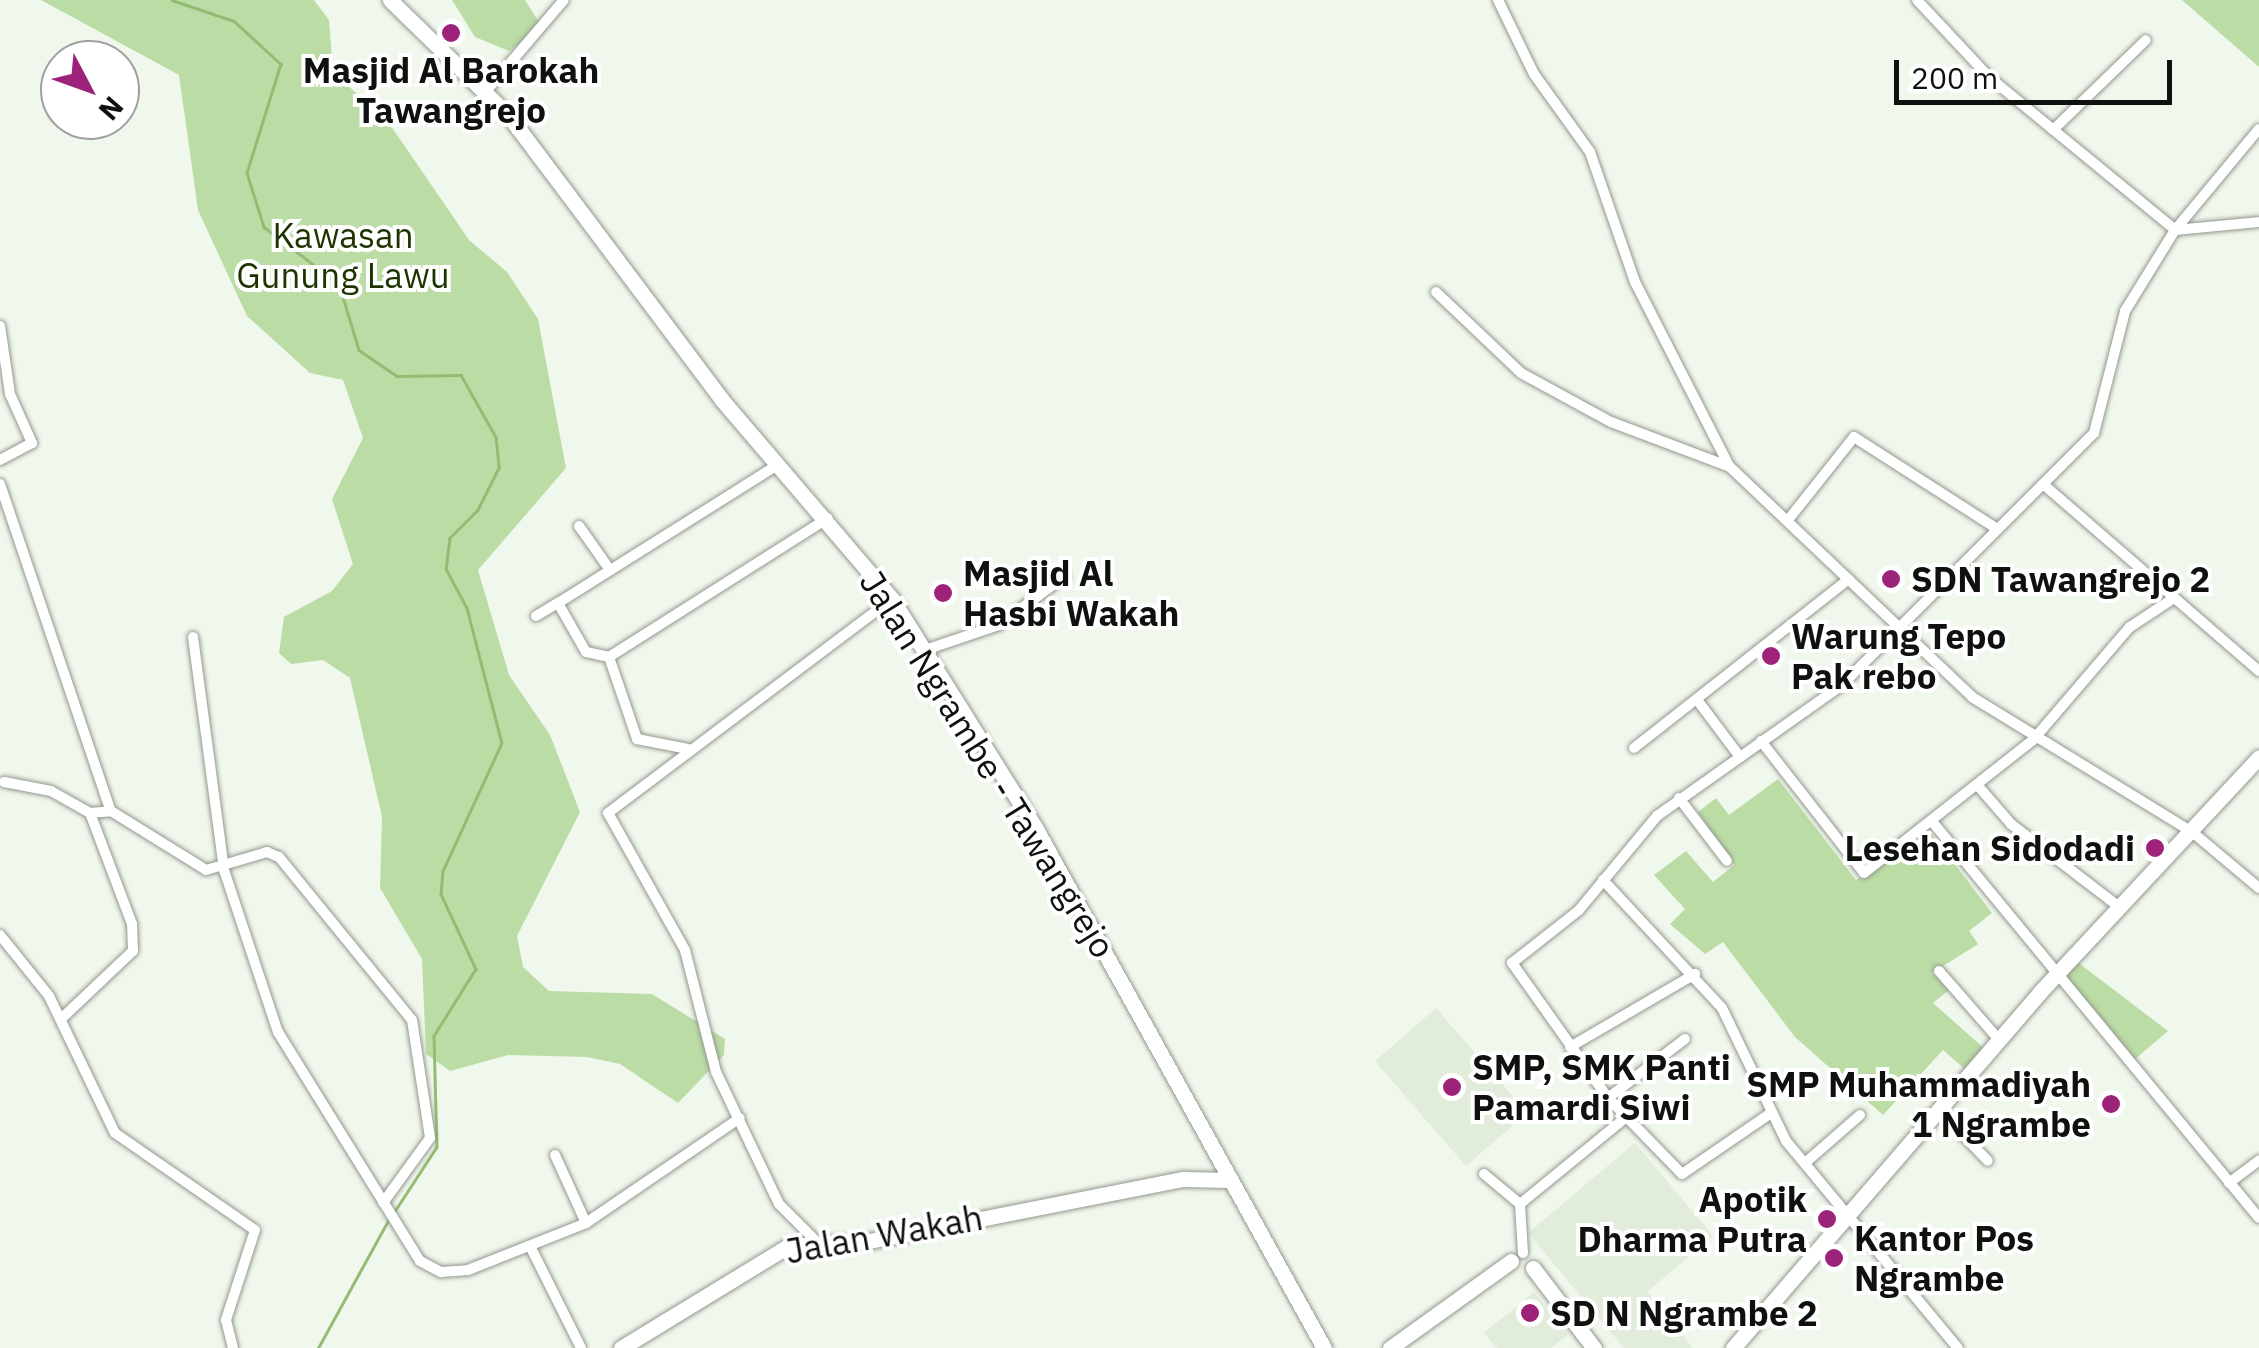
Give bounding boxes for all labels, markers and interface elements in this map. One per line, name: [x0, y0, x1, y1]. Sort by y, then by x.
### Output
marker: Masjid Al Barokah Tawangrejo: [440, 22, 462, 44]
north arrow: [40, 40, 140, 140]
scale bar: [1899, 40, 2176, 102]
place label: Masjid Al Barokah Tawangrejo: [303, 49, 599, 131]
text: 200 m: [1911, 58, 1998, 97]
text: N: [91, 89, 132, 128]
park label: Kawasan Gunung Lawu: [236, 214, 450, 296]
place label: Masjid Al Hasbi Wakah: [963, 552, 1179, 634]
place label: SDN Tawangrejo 2: [1911, 558, 2210, 600]
street label: Jalan Ngrambe - Tawangrejo: [851, 563, 1125, 965]
marker: SDN Tawangrejo 2: [1880, 568, 1902, 590]
marker: Masjid Al Hasbi Wakah: [932, 582, 954, 604]
place label: Warung Tepo Pak rebo: [1791, 615, 2006, 697]
marker: Warung Tepo Pak rebo: [1760, 645, 1782, 667]
place label: Lesehan Sidodadi: [1845, 827, 2135, 869]
marker: Lesehan Sidodadi: [2144, 837, 2166, 859]
place label: SMP, SMK Panti Pamardi Siwi: [1472, 1046, 1731, 1128]
place label: SMP Muhammadiyah 1 Ngrambe: [1746, 1063, 2091, 1145]
marker: SMP, SMK Panti Pamardi Siwi: [1441, 1076, 1463, 1098]
marker: SMP Muhammadiyah 1 Ngrambe: [2100, 1093, 2122, 1115]
place label: Apotik Dharma Putra: [1577, 1178, 1807, 1260]
street label: Jalan Wakah: [782, 1196, 986, 1272]
marker: Apotik Dharma Putra: [1816, 1208, 1838, 1230]
place label: Kantor Pos Ngrambe: [1854, 1217, 2034, 1299]
marker: Kantor Pos Ngrambe: [1823, 1247, 1845, 1269]
place label: SD N Ngrambe 2: [1550, 1292, 1818, 1334]
marker: SD N Ngrambe 2: [1519, 1302, 1541, 1324]

